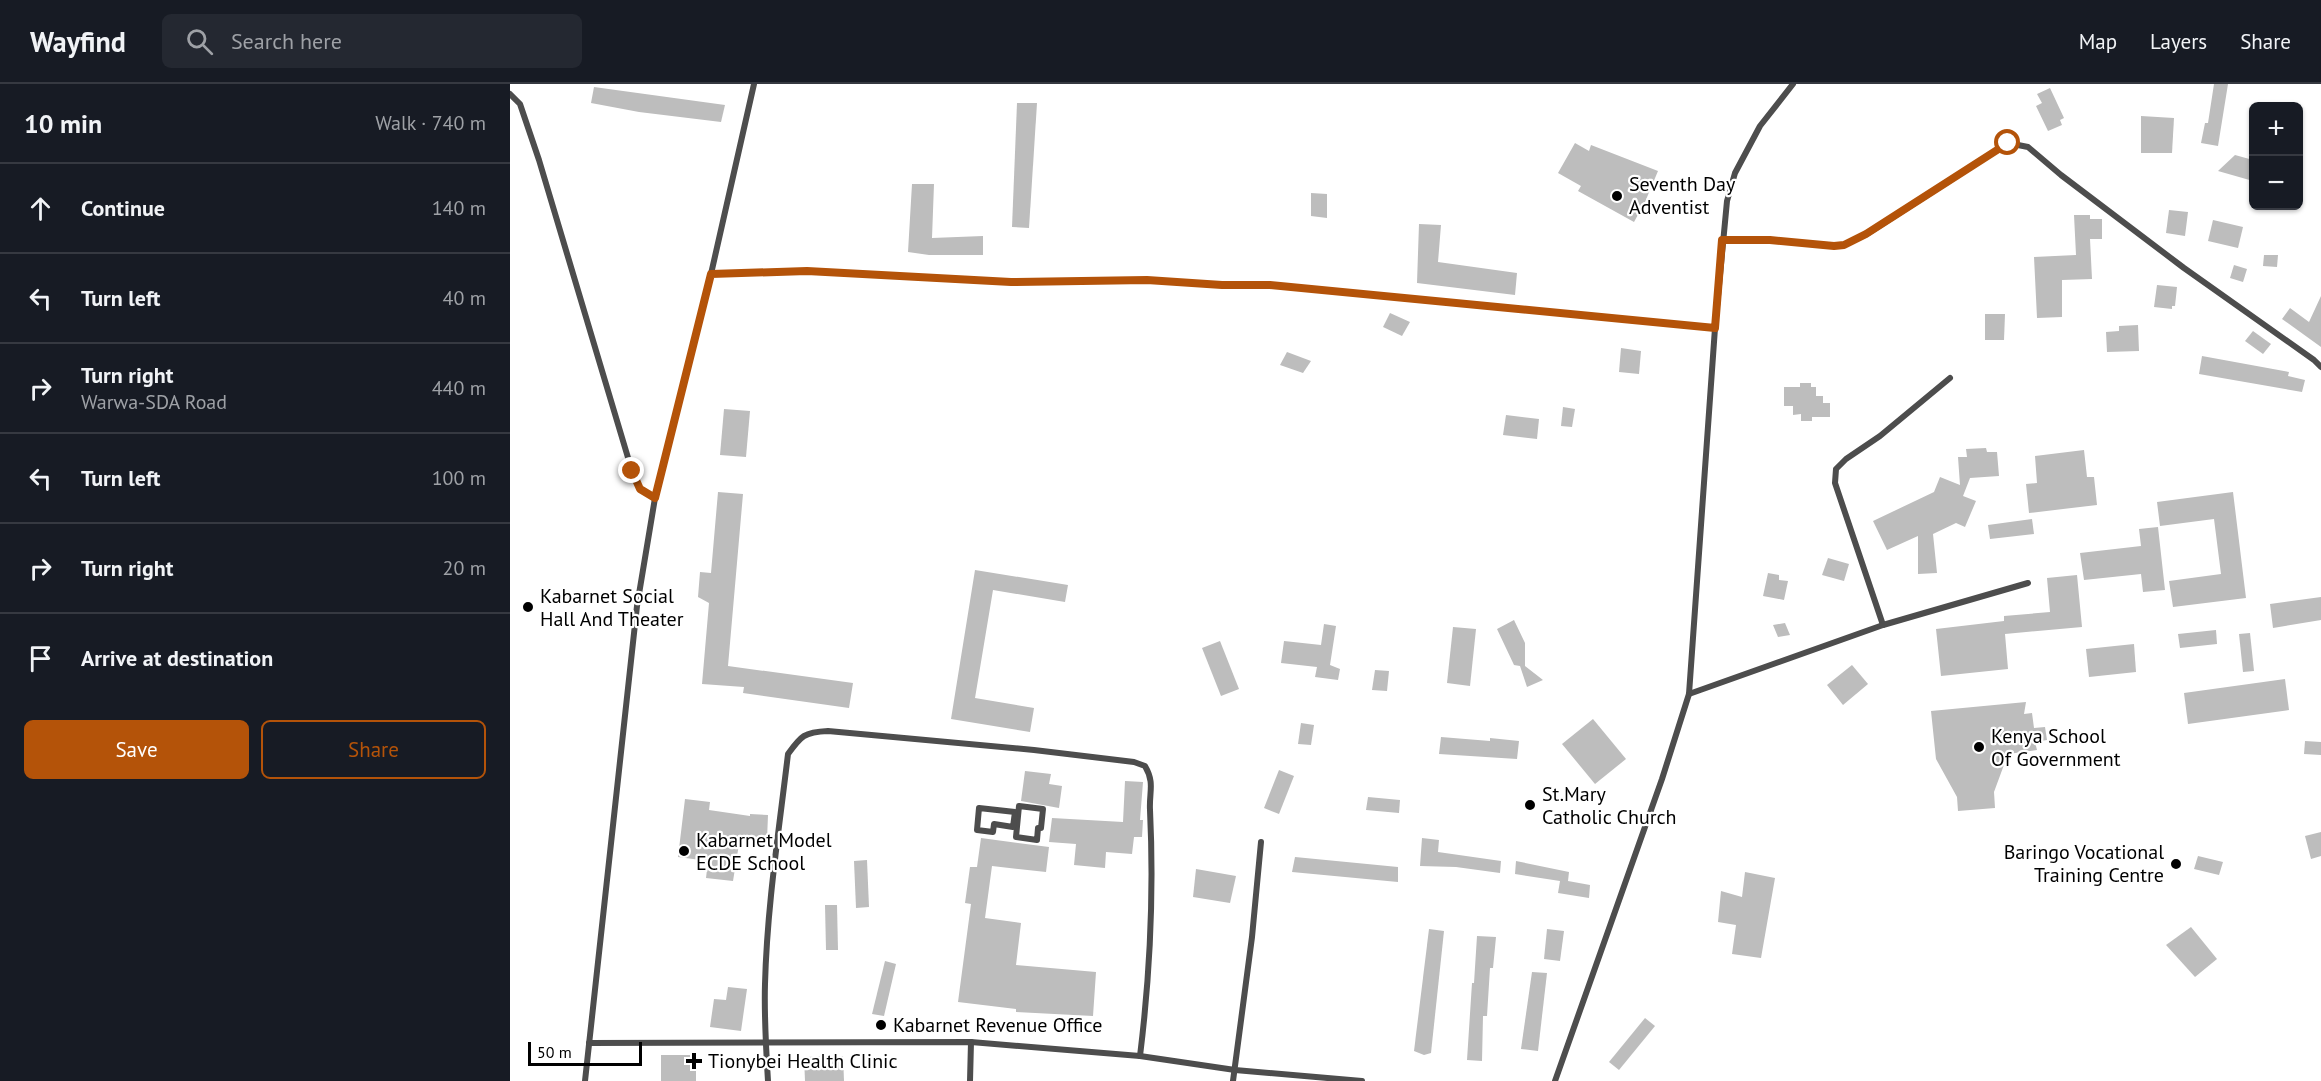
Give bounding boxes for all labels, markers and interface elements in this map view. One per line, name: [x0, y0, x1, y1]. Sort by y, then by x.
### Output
search box: [162, 14, 582, 68]
text: Wayfind: [30, 23, 126, 60]
icon: search: [183, 25, 216, 58]
text: Search here: [231, 27, 342, 55]
text: Map: [2079, 28, 2117, 55]
text: Layers: [2150, 28, 2207, 55]
text: Share: [2240, 28, 2291, 55]
map controls: [2249, 102, 2303, 210]
button: +: [2249, 102, 2303, 156]
text: 10 min: [24, 107, 102, 140]
text: Walk · 740 m: [375, 110, 486, 136]
route start: [1994, 129, 2020, 155]
button: −: [2249, 156, 2303, 210]
place label: Seventh Day Adventist: [1629, 171, 1736, 220]
marker: Seventh Day Adventist: [1610, 189, 1624, 203]
icon: ahead: [24, 192, 57, 225]
text: Continue: [81, 194, 165, 222]
text: 140 m: [432, 195, 486, 221]
icon: left: [24, 282, 57, 315]
text: Turn left: [81, 284, 161, 312]
text: 40 m: [443, 285, 486, 311]
text: Turn right: [81, 361, 173, 389]
icon: right: [24, 372, 57, 405]
text: 440 m: [432, 375, 486, 401]
text: Warwa-SDA Road: [81, 389, 227, 415]
route end: [618, 457, 644, 483]
icon: left: [24, 462, 57, 495]
text: Turn left: [81, 464, 161, 492]
text: 100 m: [432, 465, 486, 491]
icon: right: [24, 552, 57, 585]
text: Turn right: [81, 554, 173, 582]
text: 20 m: [443, 555, 486, 581]
place label: Kabarnet Social Hall And Theater: [540, 583, 684, 632]
marker: Kabarnet Social Hall And Theater: [521, 600, 535, 614]
icon: arrive: [24, 642, 57, 675]
text: Arrive at destination: [81, 644, 273, 672]
button: Save: [24, 720, 249, 779]
button: Share: [261, 720, 486, 779]
place label: Kenya School Of Government: [1991, 723, 2121, 772]
marker: Kenya School Of Government: [1972, 740, 1986, 754]
place label: St.Mary Catholic Church: [1542, 781, 1676, 830]
marker: St.Mary Catholic Church: [1523, 798, 1537, 812]
place label: Kabarnet Model ECDE School: [696, 827, 832, 876]
place label: Baringo Vocational Training Centre: [2004, 839, 2164, 888]
marker: Kabarnet Model ECDE School: [677, 844, 691, 858]
marker: Baringo Vocational Training Centre: [2169, 857, 2183, 871]
place label: Kabarnet Revenue Office: [893, 1012, 1102, 1038]
marker: Kabarnet Revenue Office: [874, 1018, 888, 1032]
scale bar: [528, 1039, 642, 1066]
text: 50 m: [537, 1042, 572, 1062]
place label: Tionybei Health Clinic: [708, 1048, 897, 1074]
marker: Tionybei Health Clinic: [685, 1052, 703, 1070]

